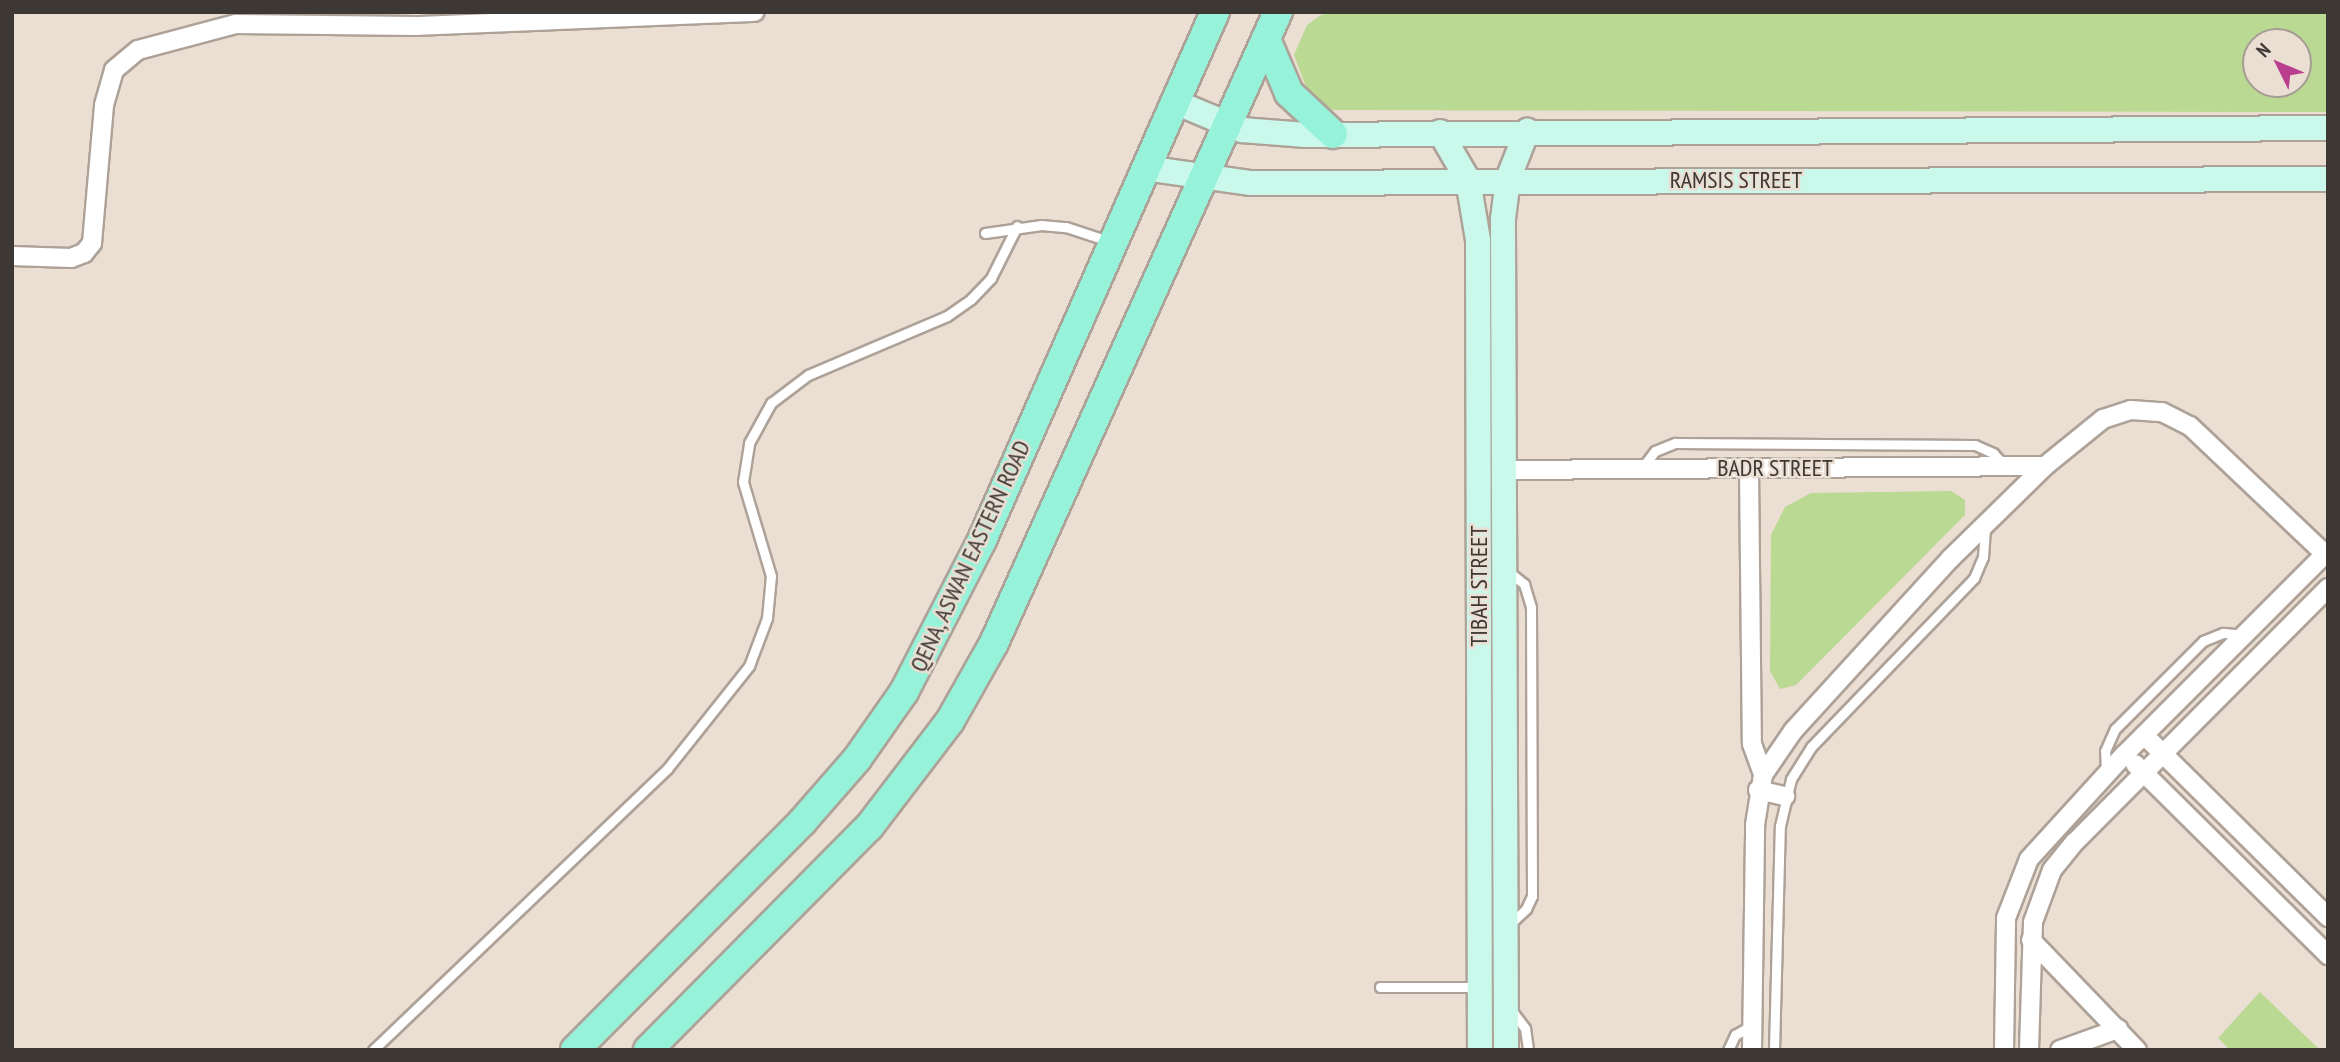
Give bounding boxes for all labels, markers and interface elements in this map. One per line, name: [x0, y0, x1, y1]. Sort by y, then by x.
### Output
north arrow: [2242, 28, 2312, 98]
text: N: [2251, 38, 2275, 62]
street label: RAMSIS STREET: [1670, 166, 1802, 194]
street label: QENA, ASWAN EASTERN ROAD: [903, 435, 1037, 677]
street label: BADR STREET: [1717, 454, 1833, 482]
street label: TIBAH STREET: [1465, 526, 1493, 646]

